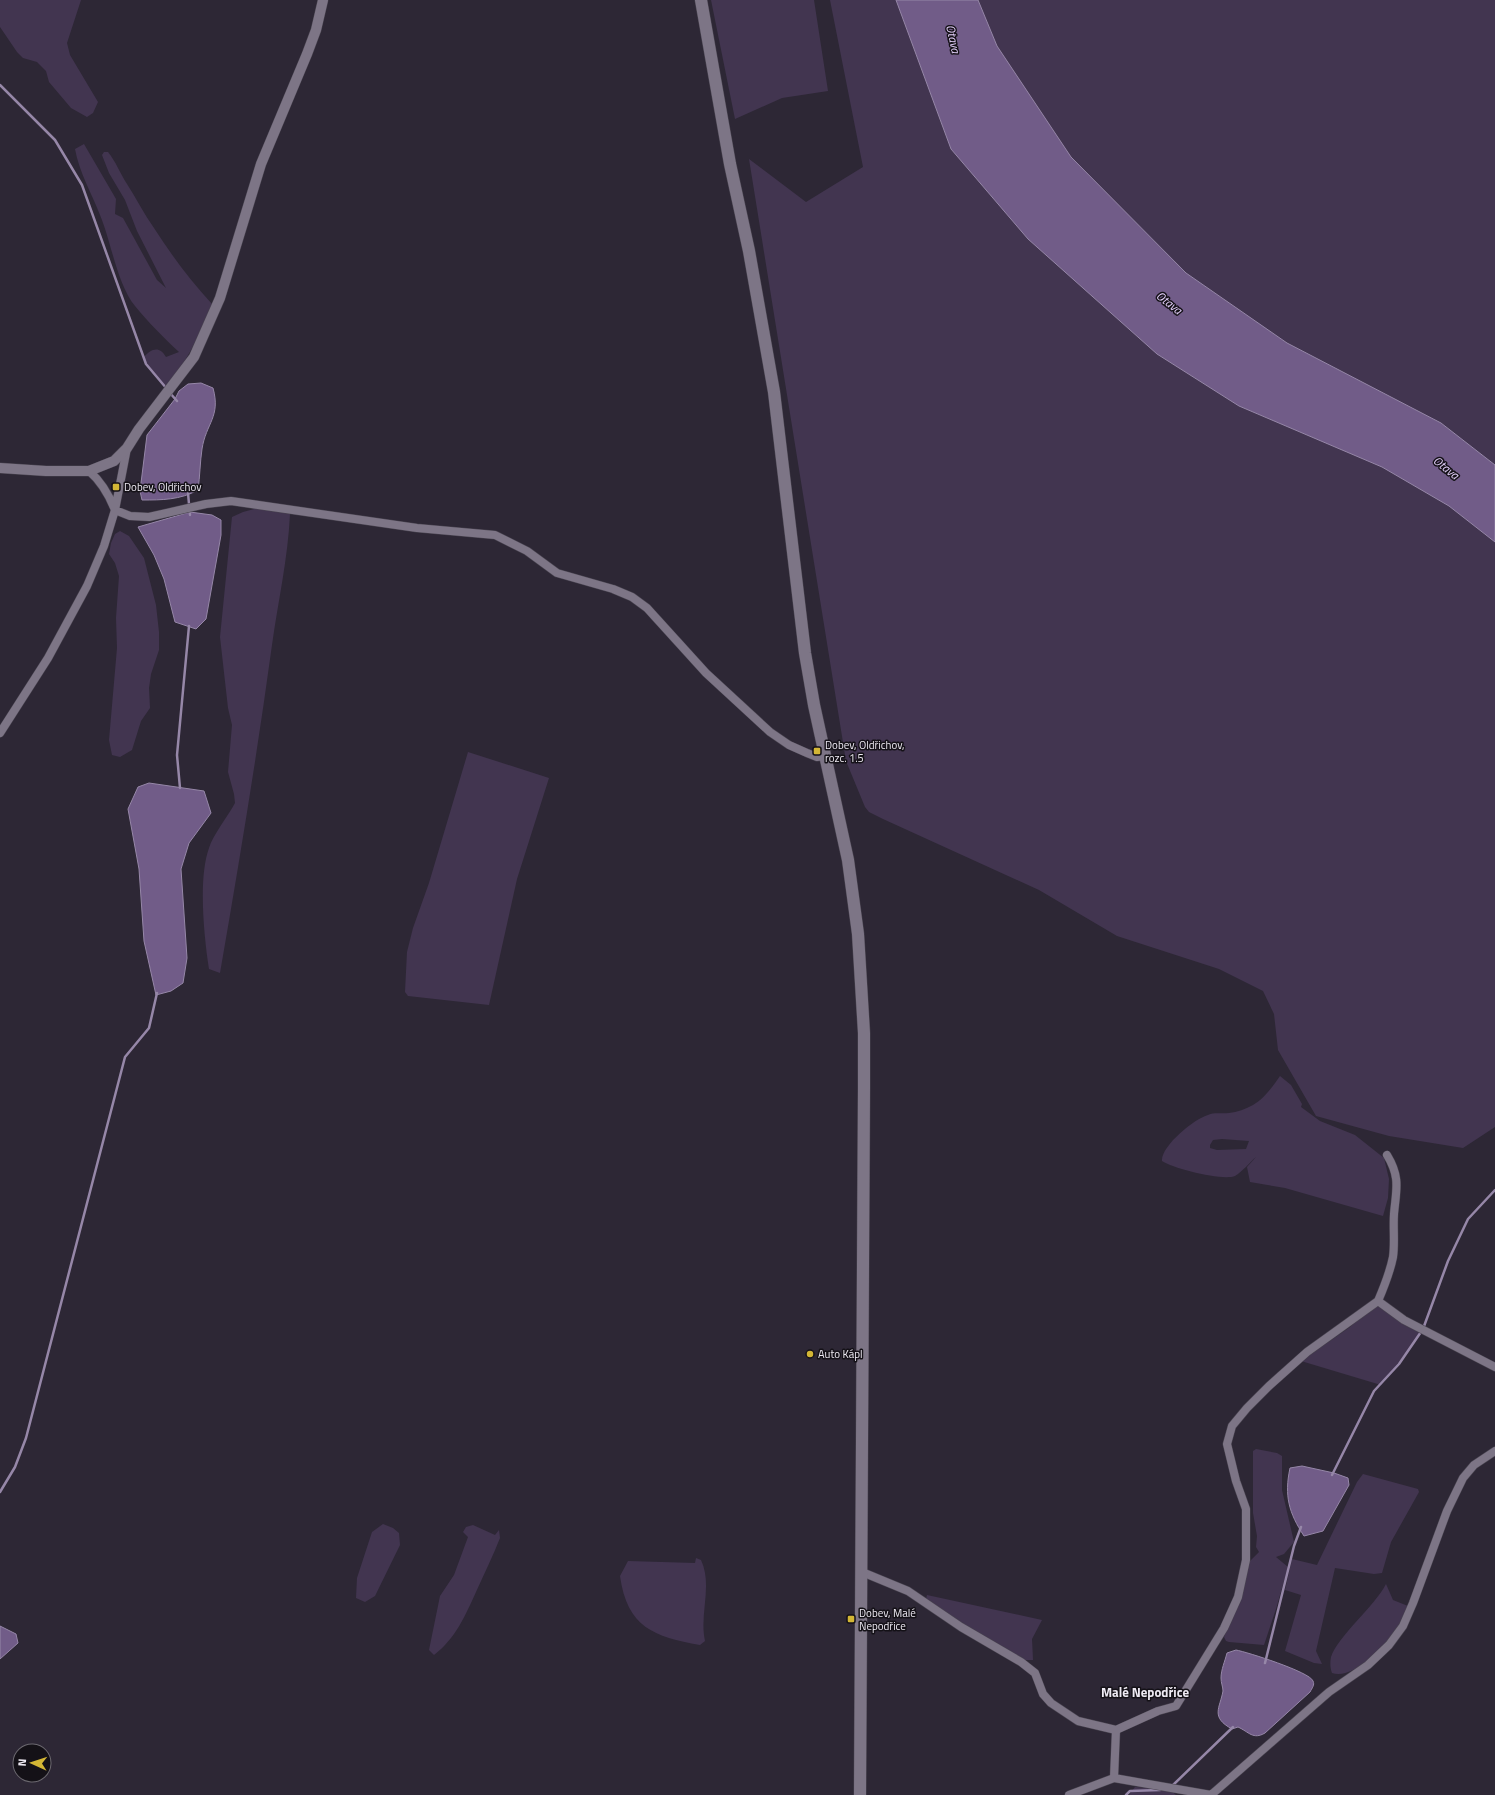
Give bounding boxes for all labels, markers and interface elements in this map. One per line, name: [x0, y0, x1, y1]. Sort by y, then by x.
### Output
water label: Otava: [941, 23, 966, 56]
water label: Otava: [1152, 286, 1187, 320]
water label: Otava: [1429, 451, 1464, 485]
place label: Dobev, Oldřichov: [124, 479, 202, 495]
marker: Dobev, Oldřichov: [111, 482, 121, 492]
place label: Dobev, Oldřichov, rozc. 1.5: [825, 737, 905, 766]
marker: Dobev, Oldřichov, rozc. 1.5: [812, 746, 822, 756]
place label: Auto Kápl: [818, 1346, 863, 1362]
marker: Auto Kápl: [805, 1349, 815, 1359]
place label: Dobev, Malé Nepodřice: [859, 1605, 916, 1634]
marker: Dobev, Malé Nepodřice: [846, 1614, 856, 1624]
district label: Malé Nepodřice: [1101, 1682, 1189, 1702]
north arrow: [12, 1743, 52, 1783]
text: N: [14, 1758, 30, 1767]

